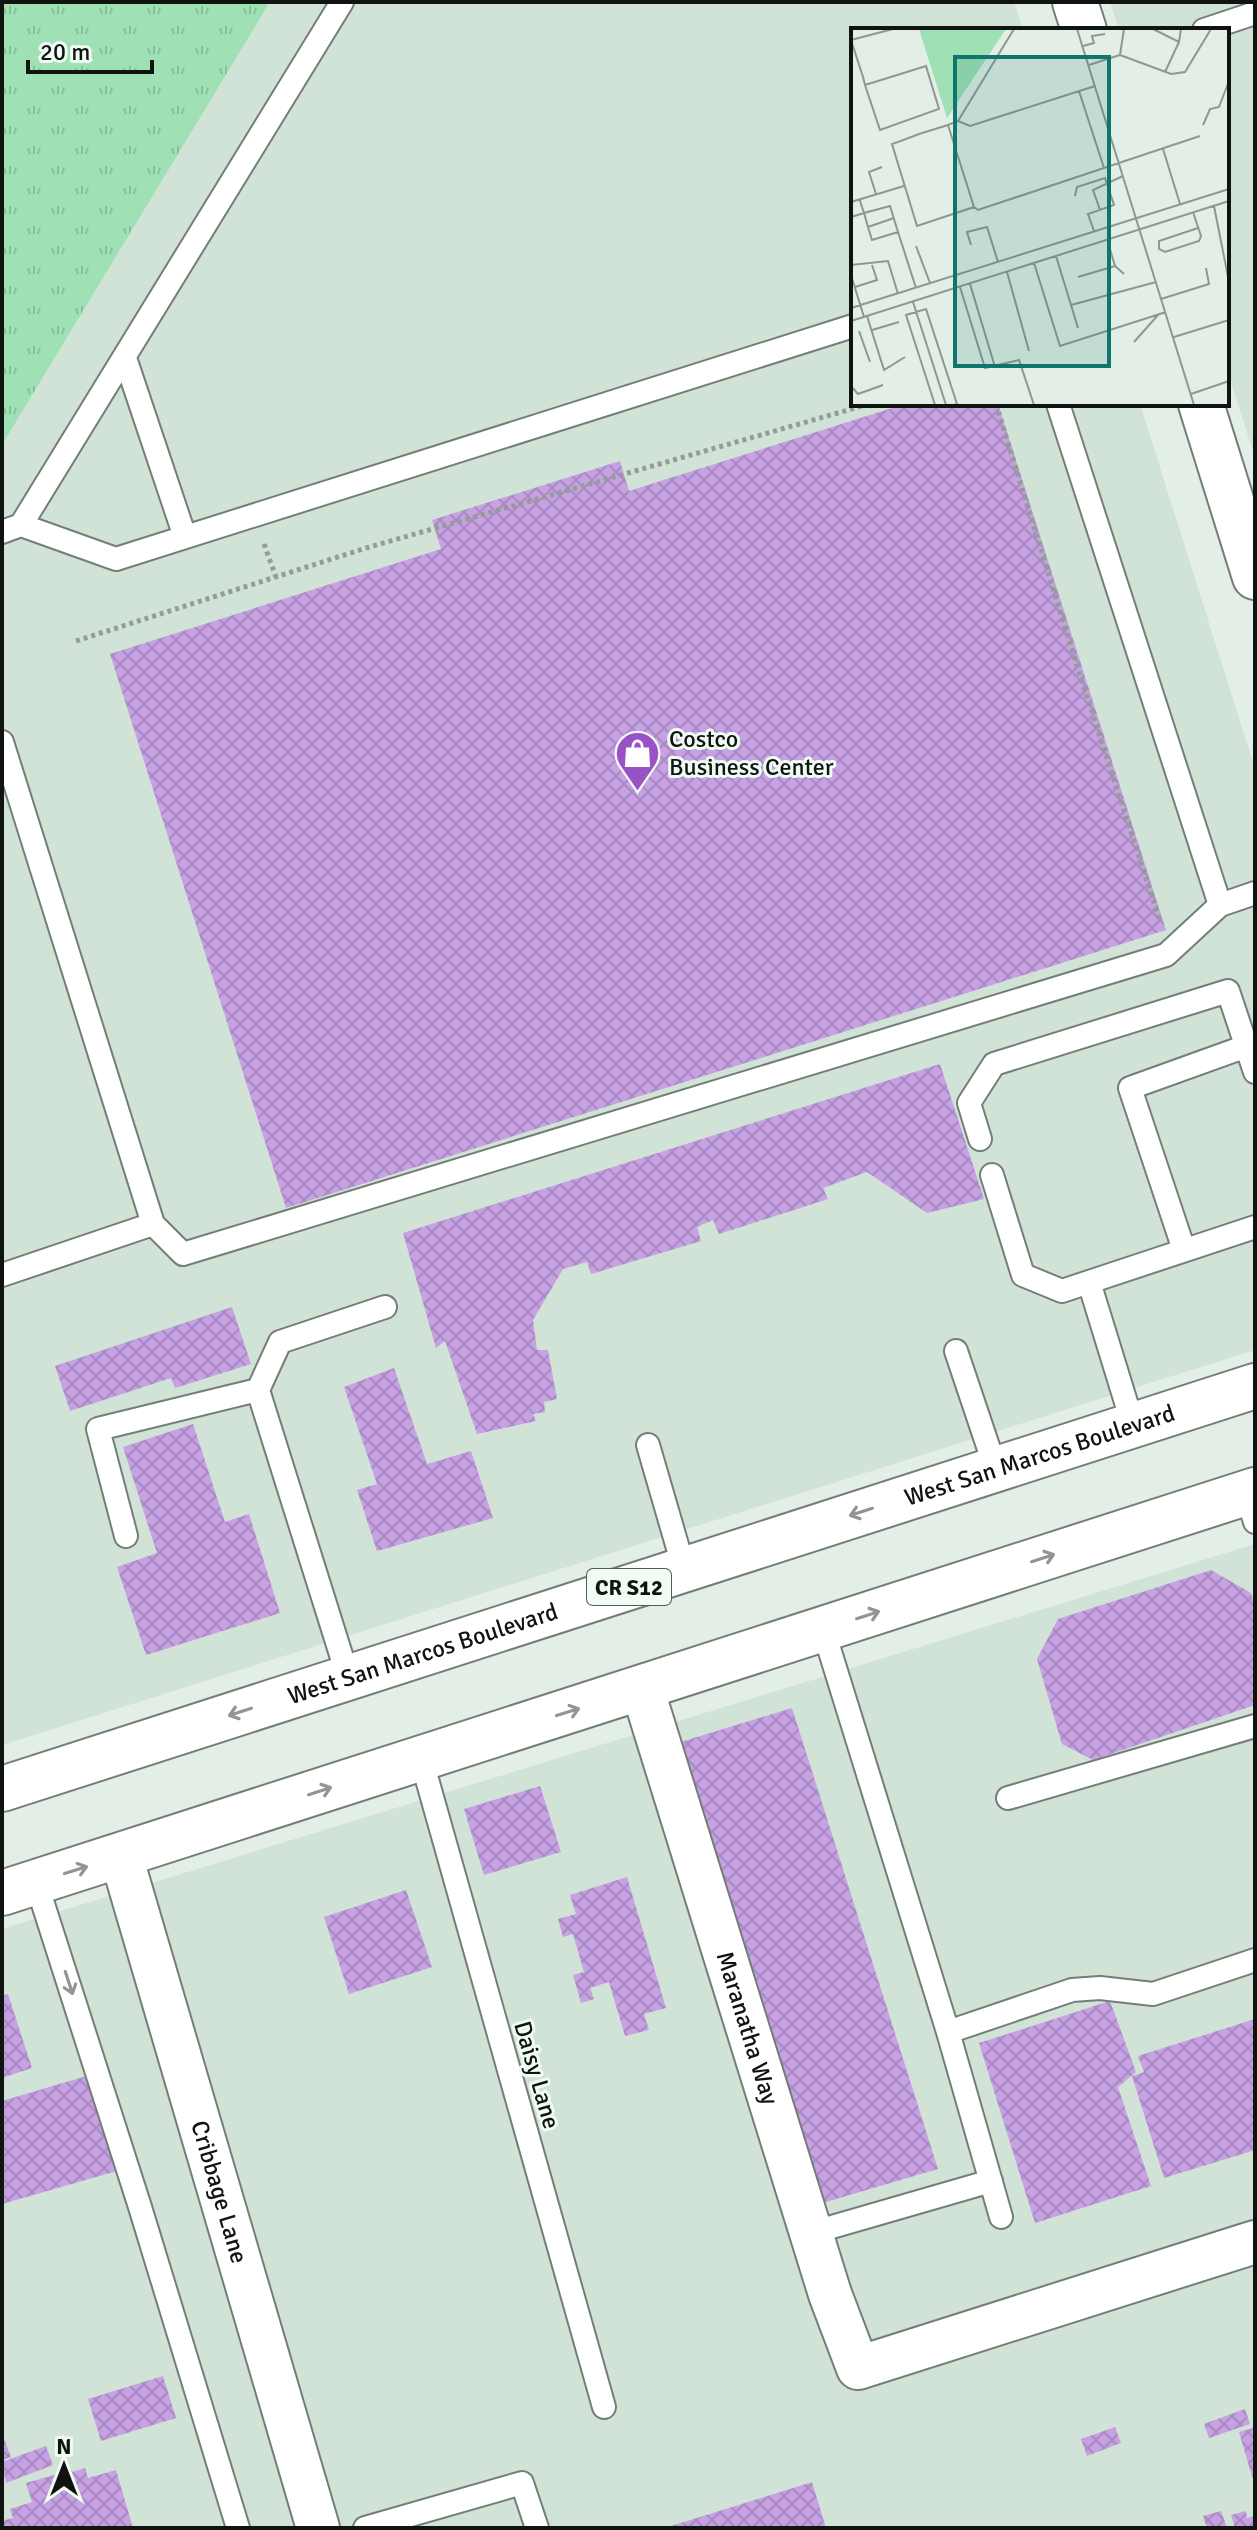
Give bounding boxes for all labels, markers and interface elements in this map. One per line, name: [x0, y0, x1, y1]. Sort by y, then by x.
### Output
scale bar: [28, 24, 152, 74]
inset map: [851, 28, 1229, 406]
text: 20 m: [40, 37, 90, 67]
place label: Costco Business Center: [669, 724, 834, 782]
shop icon: Costco Business Center: [614, 729, 662, 792]
street label: West San Marcos Boulevard: [901, 1398, 1179, 1513]
one-way arrow: [849, 1506, 874, 1521]
one-way arrow: [1030, 1550, 1055, 1565]
road number: CR S12: [587, 1569, 671, 1605]
street label: West San Marcos Boulevard: [284, 1596, 562, 1711]
one-way arrow: [856, 1606, 881, 1621]
one-way arrow: [555, 1703, 580, 1718]
one-way arrow: [228, 1706, 253, 1721]
one-way arrow: [307, 1782, 332, 1797]
one-way arrow: [63, 1862, 89, 1877]
street label: Maranatha Way: [710, 1948, 785, 2108]
one-way arrow: [63, 1970, 77, 1995]
street label: Daisy Lane: [507, 2018, 567, 2132]
street label: Cribbage Lane: [184, 2117, 255, 2267]
north arrow: [24, 2426, 104, 2506]
text: N: [56, 2433, 72, 2460]

